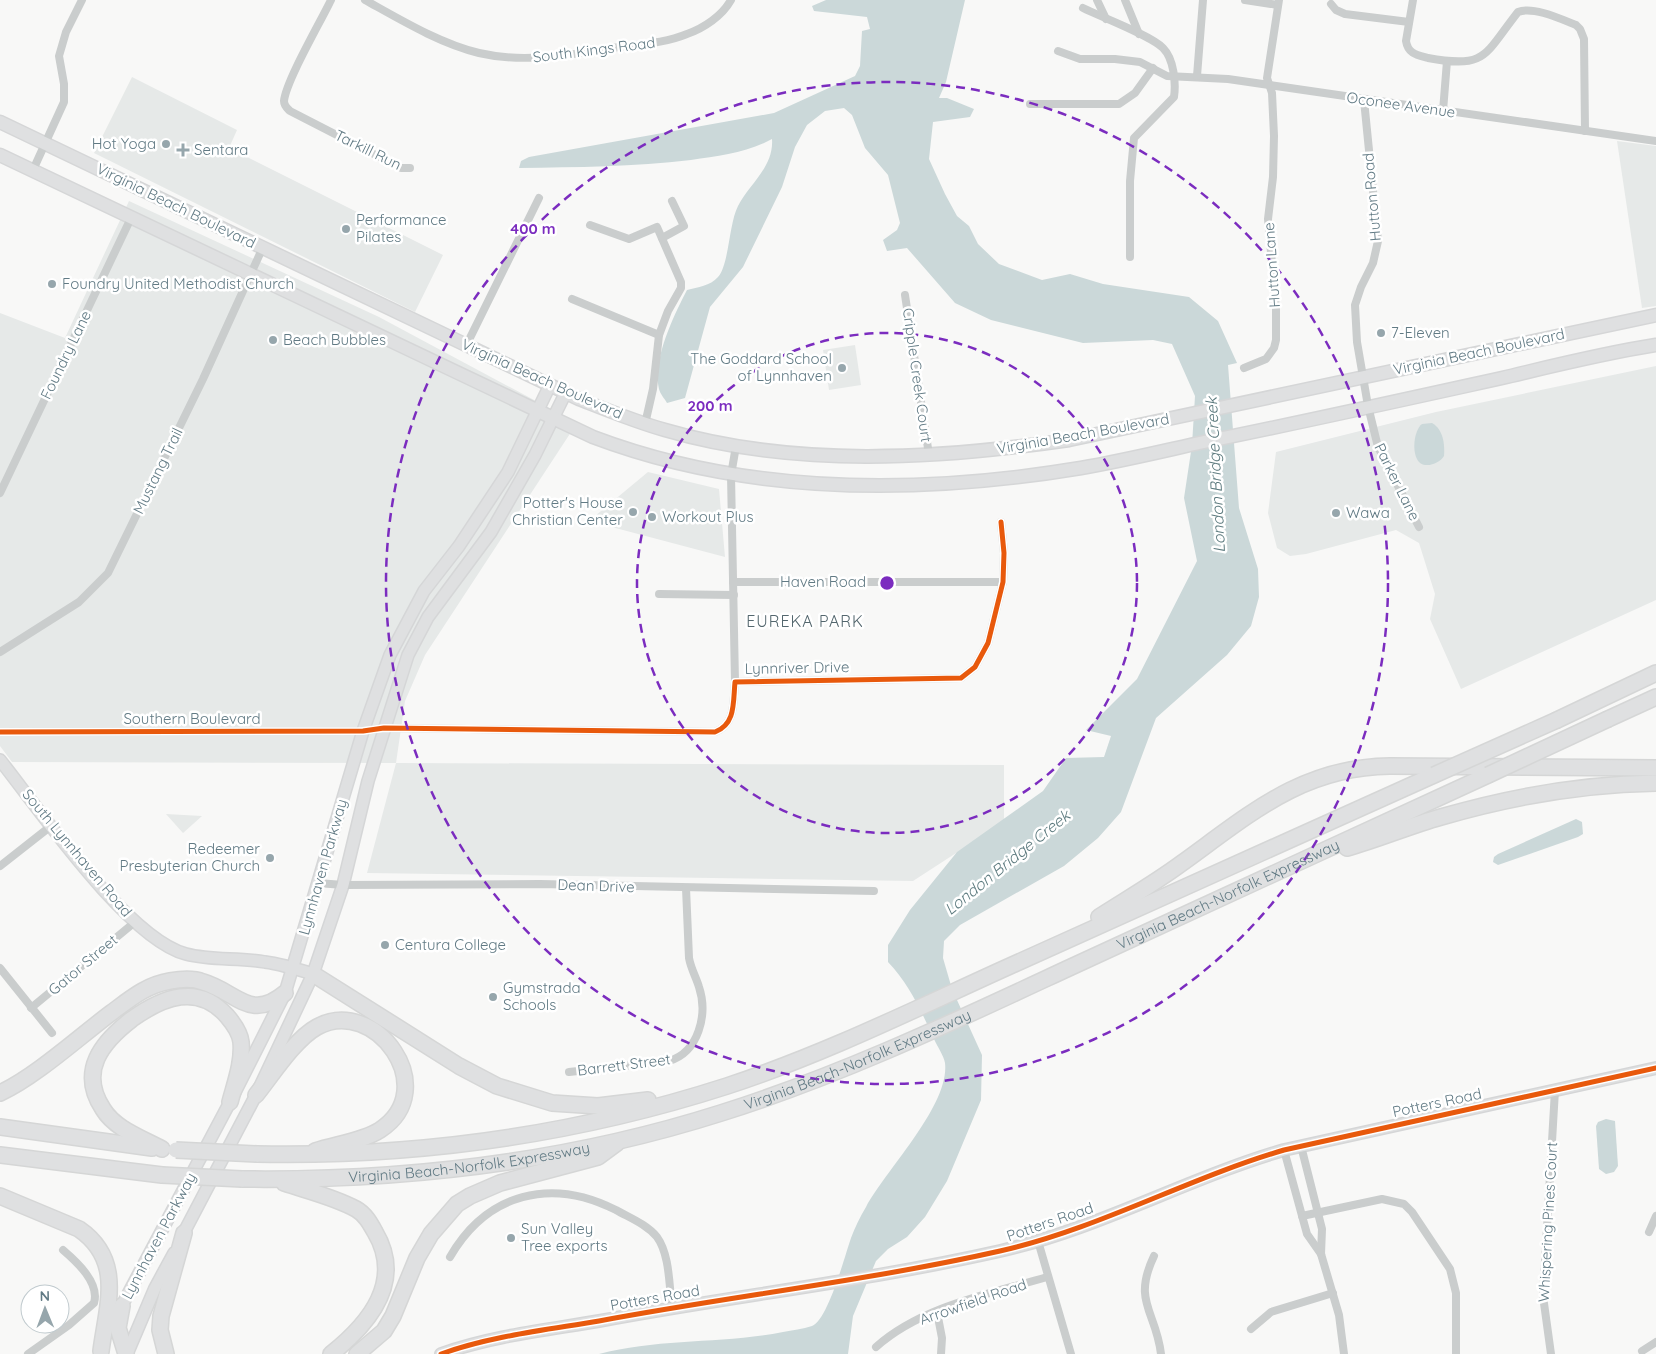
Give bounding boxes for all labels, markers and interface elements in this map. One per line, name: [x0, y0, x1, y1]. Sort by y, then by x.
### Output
street label: South Kings Road: [532, 33, 656, 66]
street label: Oconee Avenue: [1346, 87, 1457, 122]
street label: Tarkill Run: [332, 125, 405, 174]
place label: Hot Yoga: [92, 134, 156, 153]
marker: Hot Yoga: [160, 138, 172, 150]
place label: Sentara: [194, 140, 248, 159]
marker: Sentara: [176, 143, 190, 157]
street label: Hutton Road: [1358, 152, 1385, 242]
street label: Virginia Beach Boulevard: [94, 159, 259, 252]
place label: Performance Pilates: [356, 210, 446, 246]
text: 400 m: [510, 219, 556, 238]
street label: Hutton Lane: [1259, 222, 1284, 308]
marker: Performance Pilates: [340, 223, 352, 235]
place label: Foundry United Methodist Church: [62, 274, 294, 293]
marker: Foundry United Methodist Church: [46, 278, 58, 290]
street label: Foundry Lane: [36, 307, 95, 402]
street label: Cripple Creek Court: [899, 307, 936, 443]
place label: 7-Eleven: [1391, 323, 1450, 342]
street label: Virginia Beach Boulevard: [1391, 324, 1566, 379]
marker: 7-Eleven: [1375, 327, 1387, 339]
place label: Beach Bubbles: [283, 330, 386, 349]
marker: Beach Bubbles: [267, 334, 279, 346]
street label: Virginia Beach Boulevard: [459, 334, 626, 423]
place label: The Goddard School of Lynnhaven: [690, 349, 832, 385]
marker: The Goddard School of Lynnhaven: [836, 362, 848, 374]
water label: London Bridge Creek: [1201, 395, 1229, 553]
text: 200 m: [688, 396, 733, 415]
street label: Virginia Beach Boulevard: [995, 409, 1171, 458]
street label: Mustang Trail: [128, 424, 187, 517]
street label: Parker Lane: [1370, 440, 1424, 524]
place label: Potter's House Christian Center: [512, 493, 623, 529]
place label: Wawa: [1346, 503, 1390, 522]
marker: Potter's House Christian Center: [627, 506, 639, 518]
place label: Workout Plus: [662, 507, 753, 526]
marker: Wawa: [1330, 507, 1342, 519]
marker: Workout Plus: [646, 511, 658, 523]
street label: Haven Road: [780, 572, 866, 591]
centre of rings: [878, 574, 896, 592]
district label: EUREKA PARK: [746, 611, 864, 631]
street label: Lynnriver Drive: [744, 657, 850, 678]
street label: Southern Boulevard: [123, 709, 261, 728]
street label: South Lynnhaven Road: [18, 785, 136, 920]
street label: Lynnhaven Parkway: [294, 797, 351, 937]
water label: London Bridge Creek: [940, 804, 1075, 919]
street label: Virginia Beach-Norfolk Expressway: [1113, 835, 1342, 954]
place label: Redeemer Presbyterian Church: [120, 839, 260, 875]
marker: Redeemer Presbyterian Church: [264, 852, 276, 864]
street label: Dean Drive: [557, 875, 635, 896]
street label: Gator Street: [44, 930, 121, 999]
place label: Centura College: [395, 935, 506, 954]
marker: Centura College: [379, 939, 391, 951]
place label: Gymstrada Schools: [503, 978, 581, 1014]
marker: Gymstrada Schools: [487, 991, 499, 1003]
street label: Virginia Beach-Norfolk Expressway: [741, 1005, 974, 1114]
street label: Barrett Street: [576, 1049, 672, 1080]
street label: Potters Road: [1391, 1084, 1483, 1121]
street label: Virginia Beach-Norfolk Expressway: [348, 1138, 591, 1186]
street label: Whispering Pines Court: [1534, 1141, 1561, 1303]
street label: Lynnhaven Parkway: [117, 1169, 200, 1302]
street label: Potters Road: [1004, 1198, 1096, 1245]
place label: Sun Valley Tree exports: [521, 1219, 608, 1255]
marker: Sun Valley Tree exports: [505, 1232, 517, 1244]
street label: Arrowfield Road: [917, 1274, 1029, 1329]
street label: Potters Road: [609, 1280, 701, 1315]
north arrow: [20, 1284, 70, 1334]
text: N: [39, 1287, 50, 1305]

